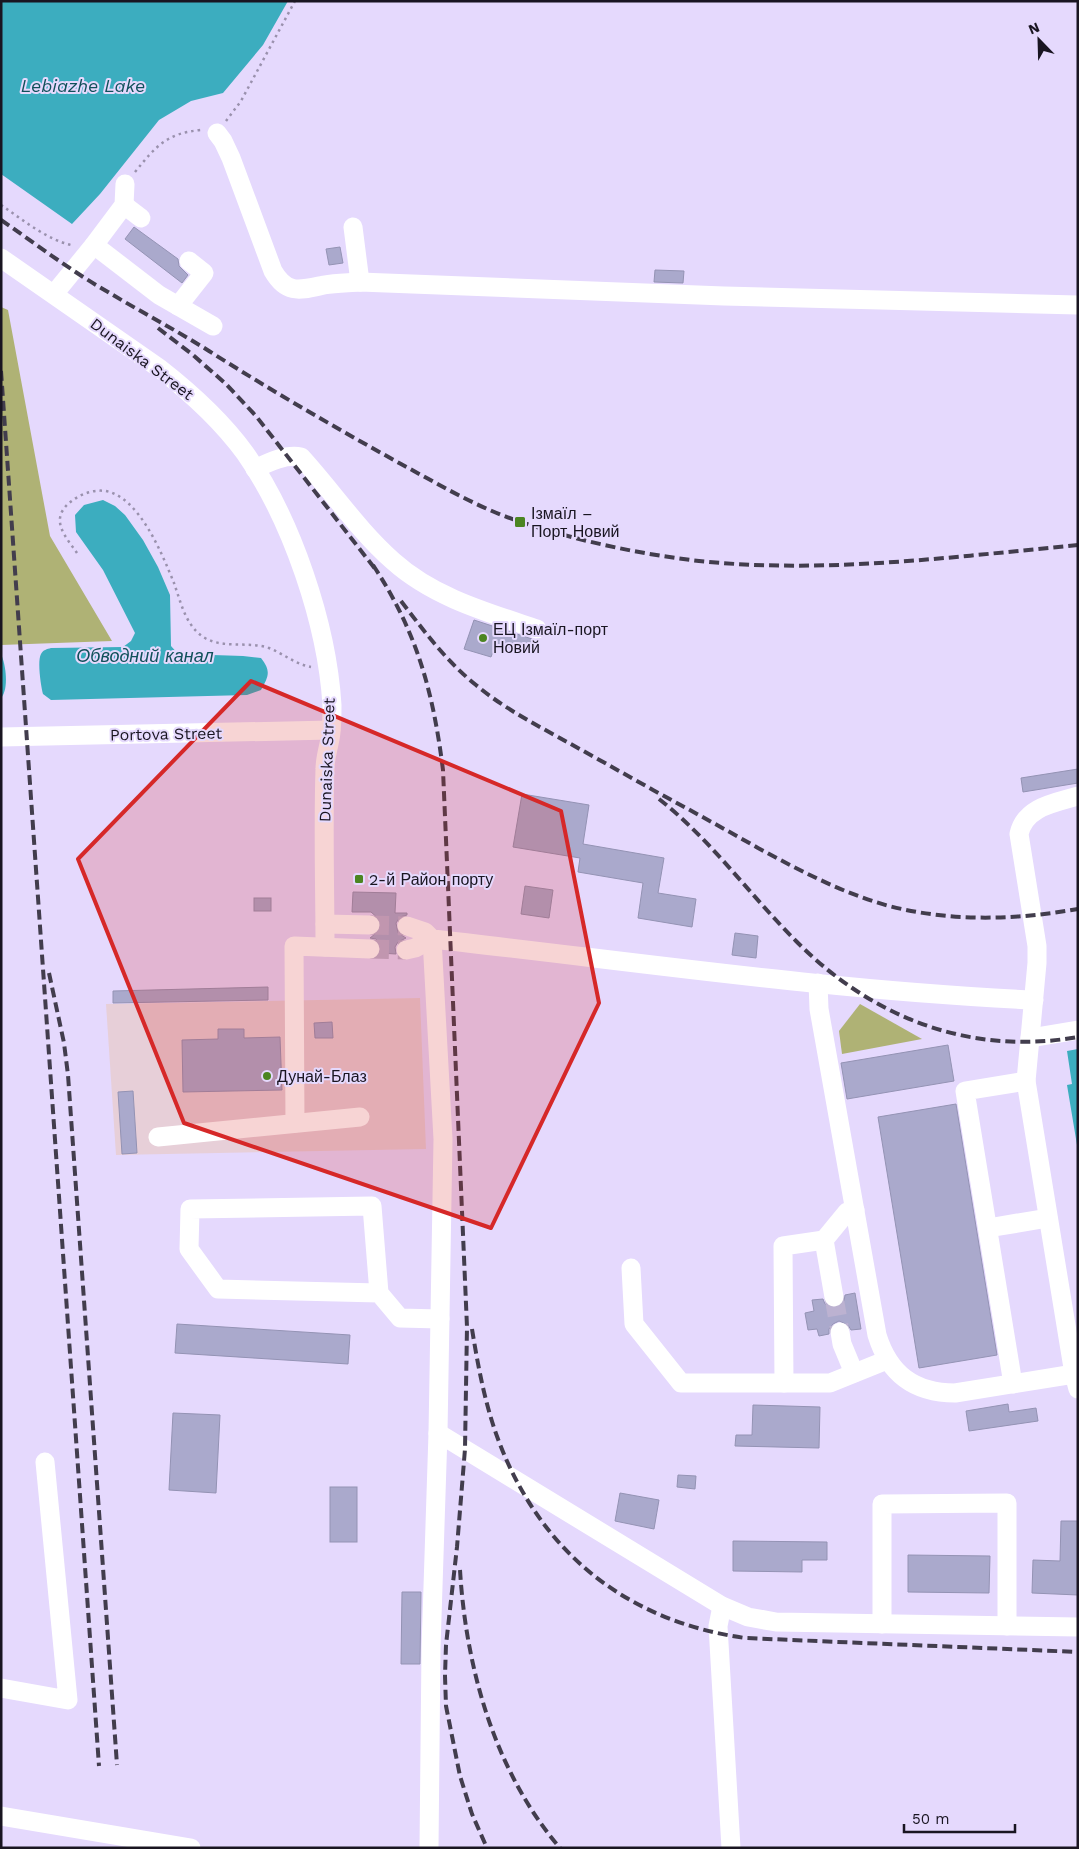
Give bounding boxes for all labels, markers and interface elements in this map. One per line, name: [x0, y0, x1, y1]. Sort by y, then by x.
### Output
north arrow: [1014, 15, 1064, 65]
text: N: [1026, 19, 1042, 37]
water label: Lebiazhe Lake: [21, 75, 145, 96]
street label: Dunaiska Street: [87, 314, 198, 404]
place label: Ізмаїл – Порт Новий: [531, 504, 620, 541]
marker: Ізмаїл – Порт Новий: [513, 515, 527, 529]
place label: ЕЦ Ізмаїл-порт Новий: [493, 620, 609, 657]
marker: ЕЦ Ізмаїл-порт Новий: [477, 632, 489, 644]
water label: Обводний канал: [76, 645, 214, 666]
street label: Dunaiska Street: [315, 697, 339, 822]
street label: Portova Street: [110, 724, 222, 744]
place label: 2-й Район порту: [369, 870, 493, 889]
marker: 2-й Район порту: [353, 873, 365, 885]
place label: Дунай-Блаз: [277, 1067, 367, 1086]
marker: Дунай-Блаз: [261, 1070, 273, 1082]
scale bar: [904, 1802, 1015, 1834]
text: 50 m: [912, 1810, 949, 1828]

